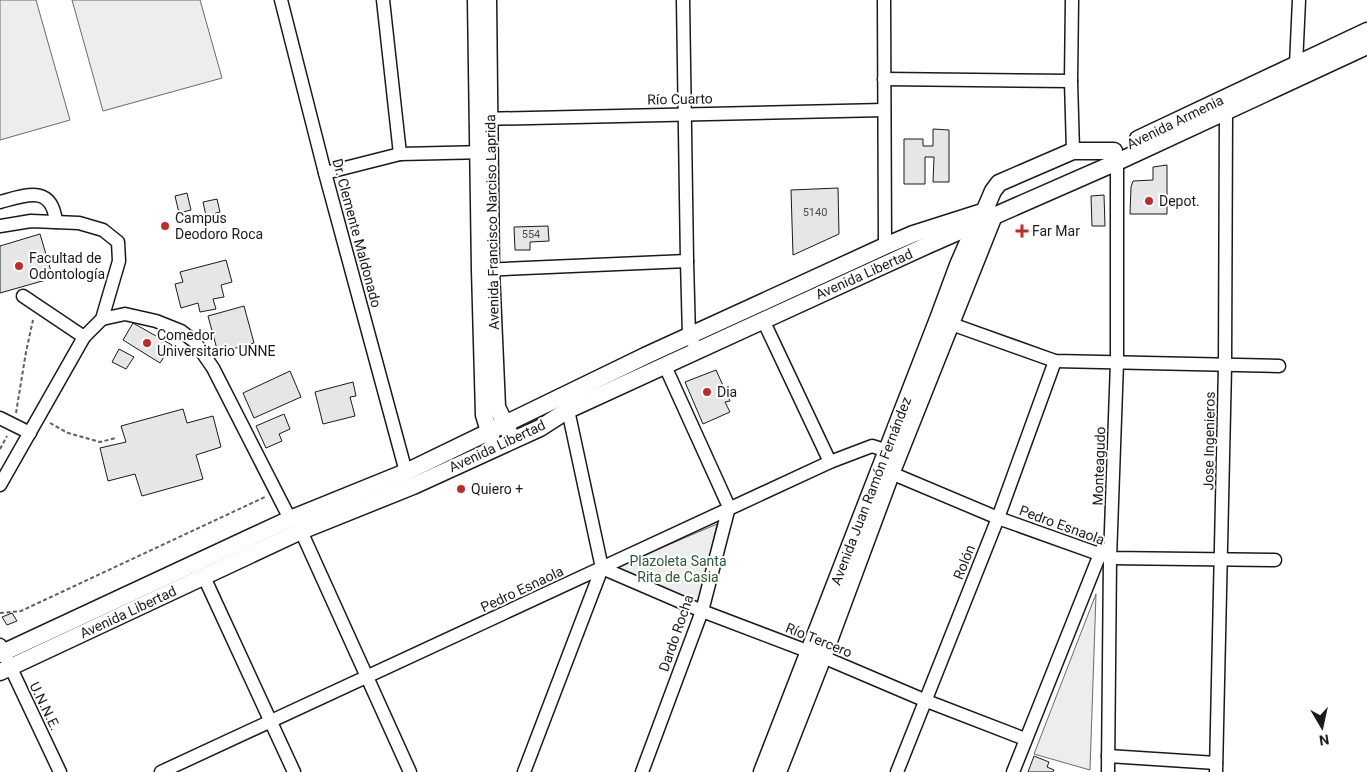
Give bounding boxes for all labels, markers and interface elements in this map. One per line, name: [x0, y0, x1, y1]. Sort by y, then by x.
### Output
street label: Río Cuarto: [647, 90, 713, 108]
street label: Avenida Armenia: [1124, 92, 1226, 152]
street label: Avenida Francisco Narciso Laprida: [482, 114, 502, 330]
street label: Dr. Clemente Maldonado: [329, 157, 385, 309]
place label: Depot.: [1159, 193, 1200, 209]
marker: Depot.: [1143, 195, 1155, 207]
house number: 5140: [803, 206, 827, 219]
place label: Campus Deodoro Roca: [175, 210, 263, 242]
marker: Campus Deodoro Roca: [159, 220, 171, 232]
place label: Far Mar: [1032, 223, 1080, 239]
marker: Far Mar: [1016, 225, 1028, 237]
house number: 554: [522, 228, 540, 241]
street label: Avenida Libertad: [813, 245, 915, 303]
place label: Facultad de Odontología: [29, 250, 105, 282]
marker: Facultad de Odontología: [13, 260, 25, 272]
place label: Comedor Universitario UNNE: [157, 327, 276, 359]
marker: Comedor Universitario UNNE: [141, 337, 153, 349]
place label: Dia: [717, 384, 737, 400]
marker: Dia: [701, 386, 713, 398]
street label: Jose Ingenieros: [1200, 391, 1218, 491]
street label: Avenida Juan Ramón Fernández: [828, 395, 914, 587]
street label: Avenida Libertad: [446, 417, 548, 475]
street label: Monteagudo: [1090, 426, 1108, 506]
place label: Quiero +: [471, 481, 523, 497]
marker: Quiero +: [455, 483, 467, 495]
street label: Pedro Esnaola: [1017, 502, 1107, 548]
street label: Rolón: [950, 542, 978, 582]
park label: Plazoleta Santa Rita de Casia: [629, 553, 727, 585]
street label: Pedro Esnaola: [478, 563, 566, 615]
street label: Avenida Libertad: [77, 583, 179, 641]
street label: Dardo Rocha: [655, 593, 697, 673]
street label: Río Tercero: [783, 619, 855, 661]
street label: U.N.N.E.: [26, 679, 64, 733]
north arrow: [1297, 702, 1347, 752]
text: N: [1318, 731, 1330, 749]

